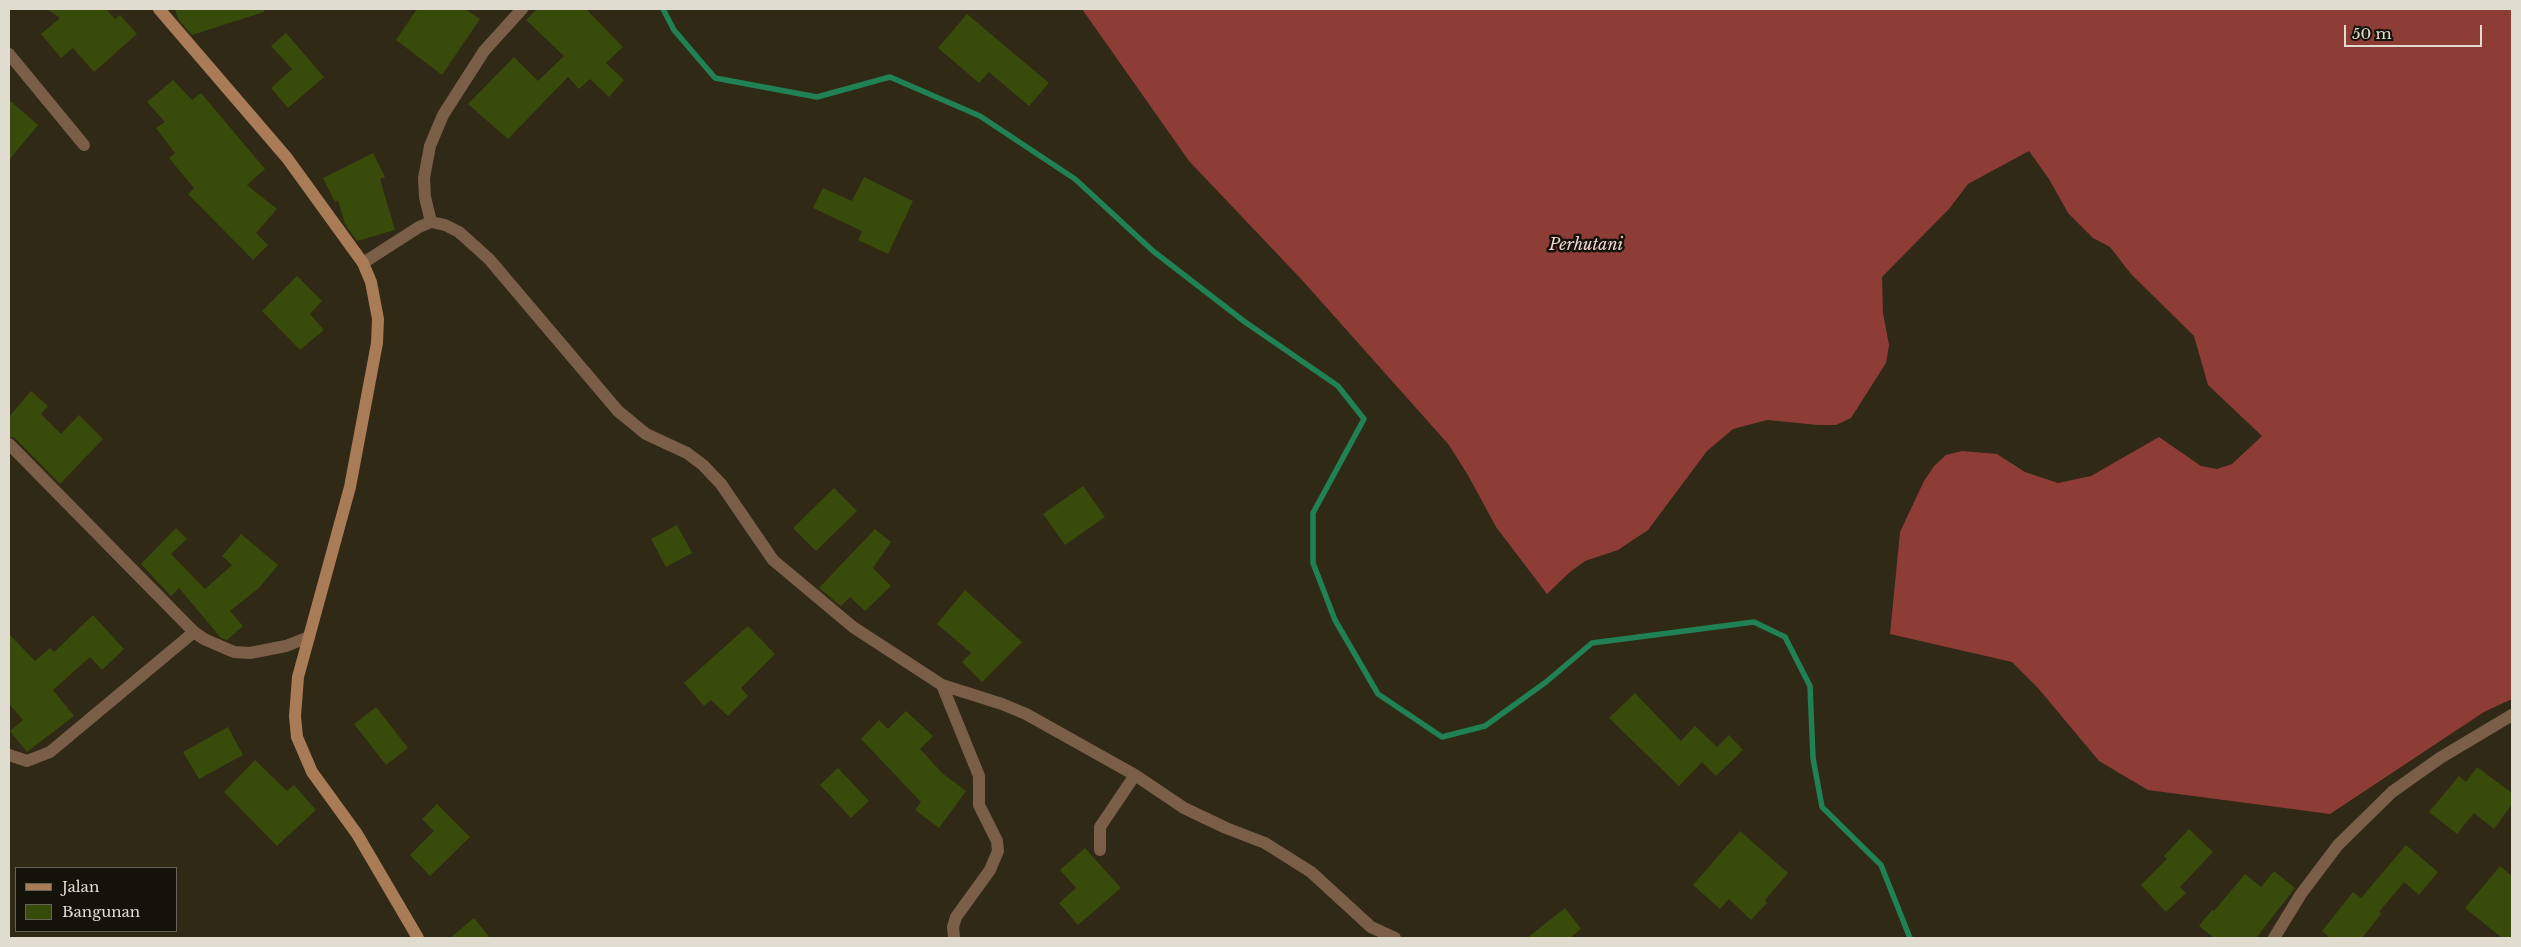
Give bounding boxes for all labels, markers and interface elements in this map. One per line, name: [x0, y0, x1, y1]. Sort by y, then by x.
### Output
scale bar: [2346, 15, 2484, 47]
text: 50 m: [2352, 24, 2392, 43]
park label: Perhutani: [1549, 235, 1623, 255]
legend: [15, 867, 178, 932]
text: Jalan: [62, 877, 99, 896]
text: Bangunan: [62, 902, 140, 921]

